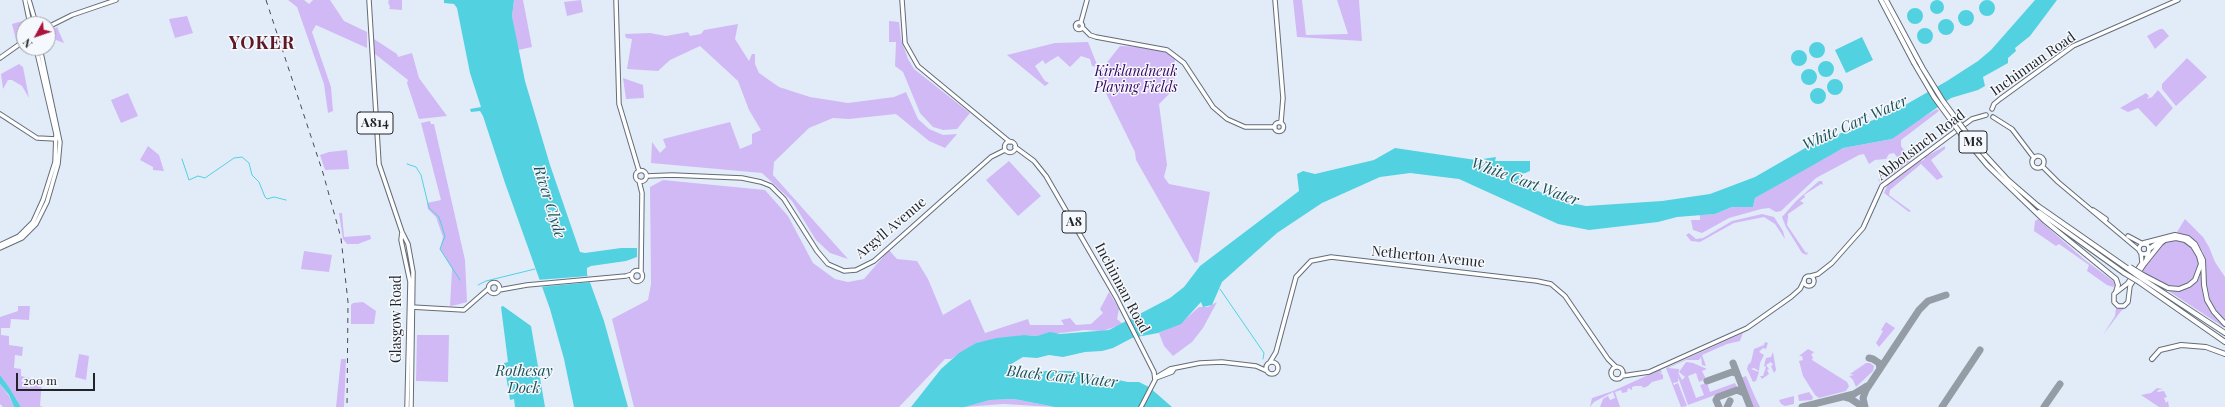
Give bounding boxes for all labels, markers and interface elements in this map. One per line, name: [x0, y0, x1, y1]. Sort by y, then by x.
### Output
north arrow: [16, 16, 56, 56]
street label: Inchinnan Road: [1987, 29, 2079, 99]
district label: YOKER: [229, 32, 295, 54]
text: N: [19, 36, 35, 51]
park label: Kirklandneuk Playing Fields: [1094, 64, 1178, 96]
water label: White Cart Water: [1800, 92, 1910, 154]
street label: Abbotsinch Road: [1873, 106, 1969, 184]
road number: A814: [357, 112, 393, 134]
road number: M8: [1959, 131, 1987, 153]
water label: White Cart Water: [1469, 154, 1581, 210]
water label: River Clyde: [529, 163, 569, 241]
street label: Argyll Avenue: [852, 194, 930, 262]
road number: A8: [1062, 211, 1086, 233]
street label: Inchinnan Road: [1091, 240, 1153, 336]
street label: Netherton Avenue: [1370, 243, 1486, 271]
street label: Glasgow Road: [389, 275, 405, 363]
water label: Rothesay Dock: [495, 362, 553, 397]
water label: Black Cart Water: [1006, 362, 1118, 392]
scale bar: [18, 365, 97, 391]
text: 200 m: [23, 372, 57, 388]

